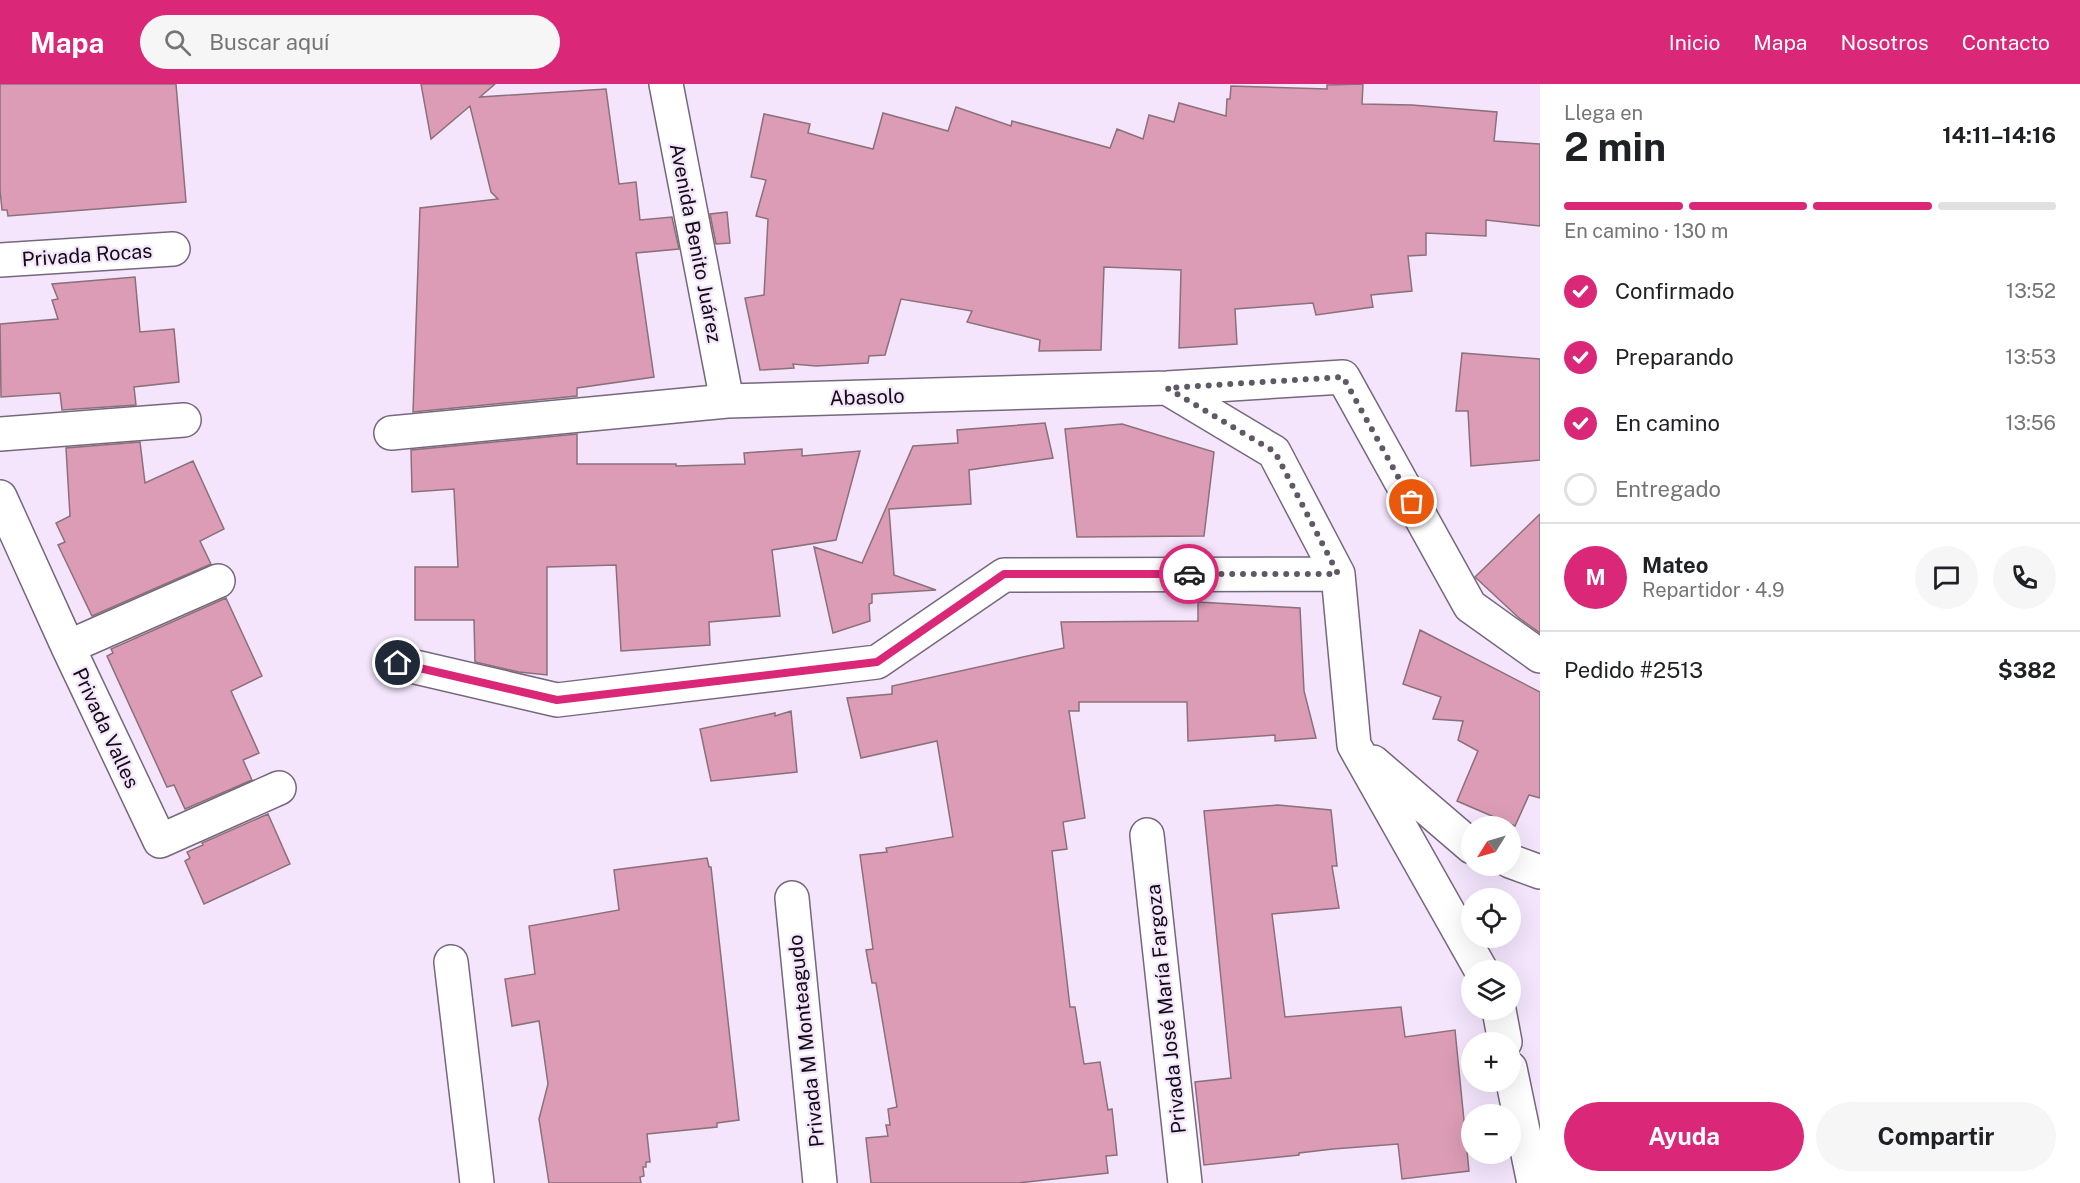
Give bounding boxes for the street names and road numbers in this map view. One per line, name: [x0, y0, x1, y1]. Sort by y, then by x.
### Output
street label: Avenida Benito Juárez: [665, 141, 727, 345]
street label: Privada Rocas: [21, 238, 153, 272]
street label: Abasolo: [829, 384, 905, 410]
street label: Privada Valles: [68, 664, 144, 792]
street label: Privada José María Fargoza: [1141, 883, 1191, 1135]
street label: Privada M Monteagudo: [783, 934, 829, 1148]

